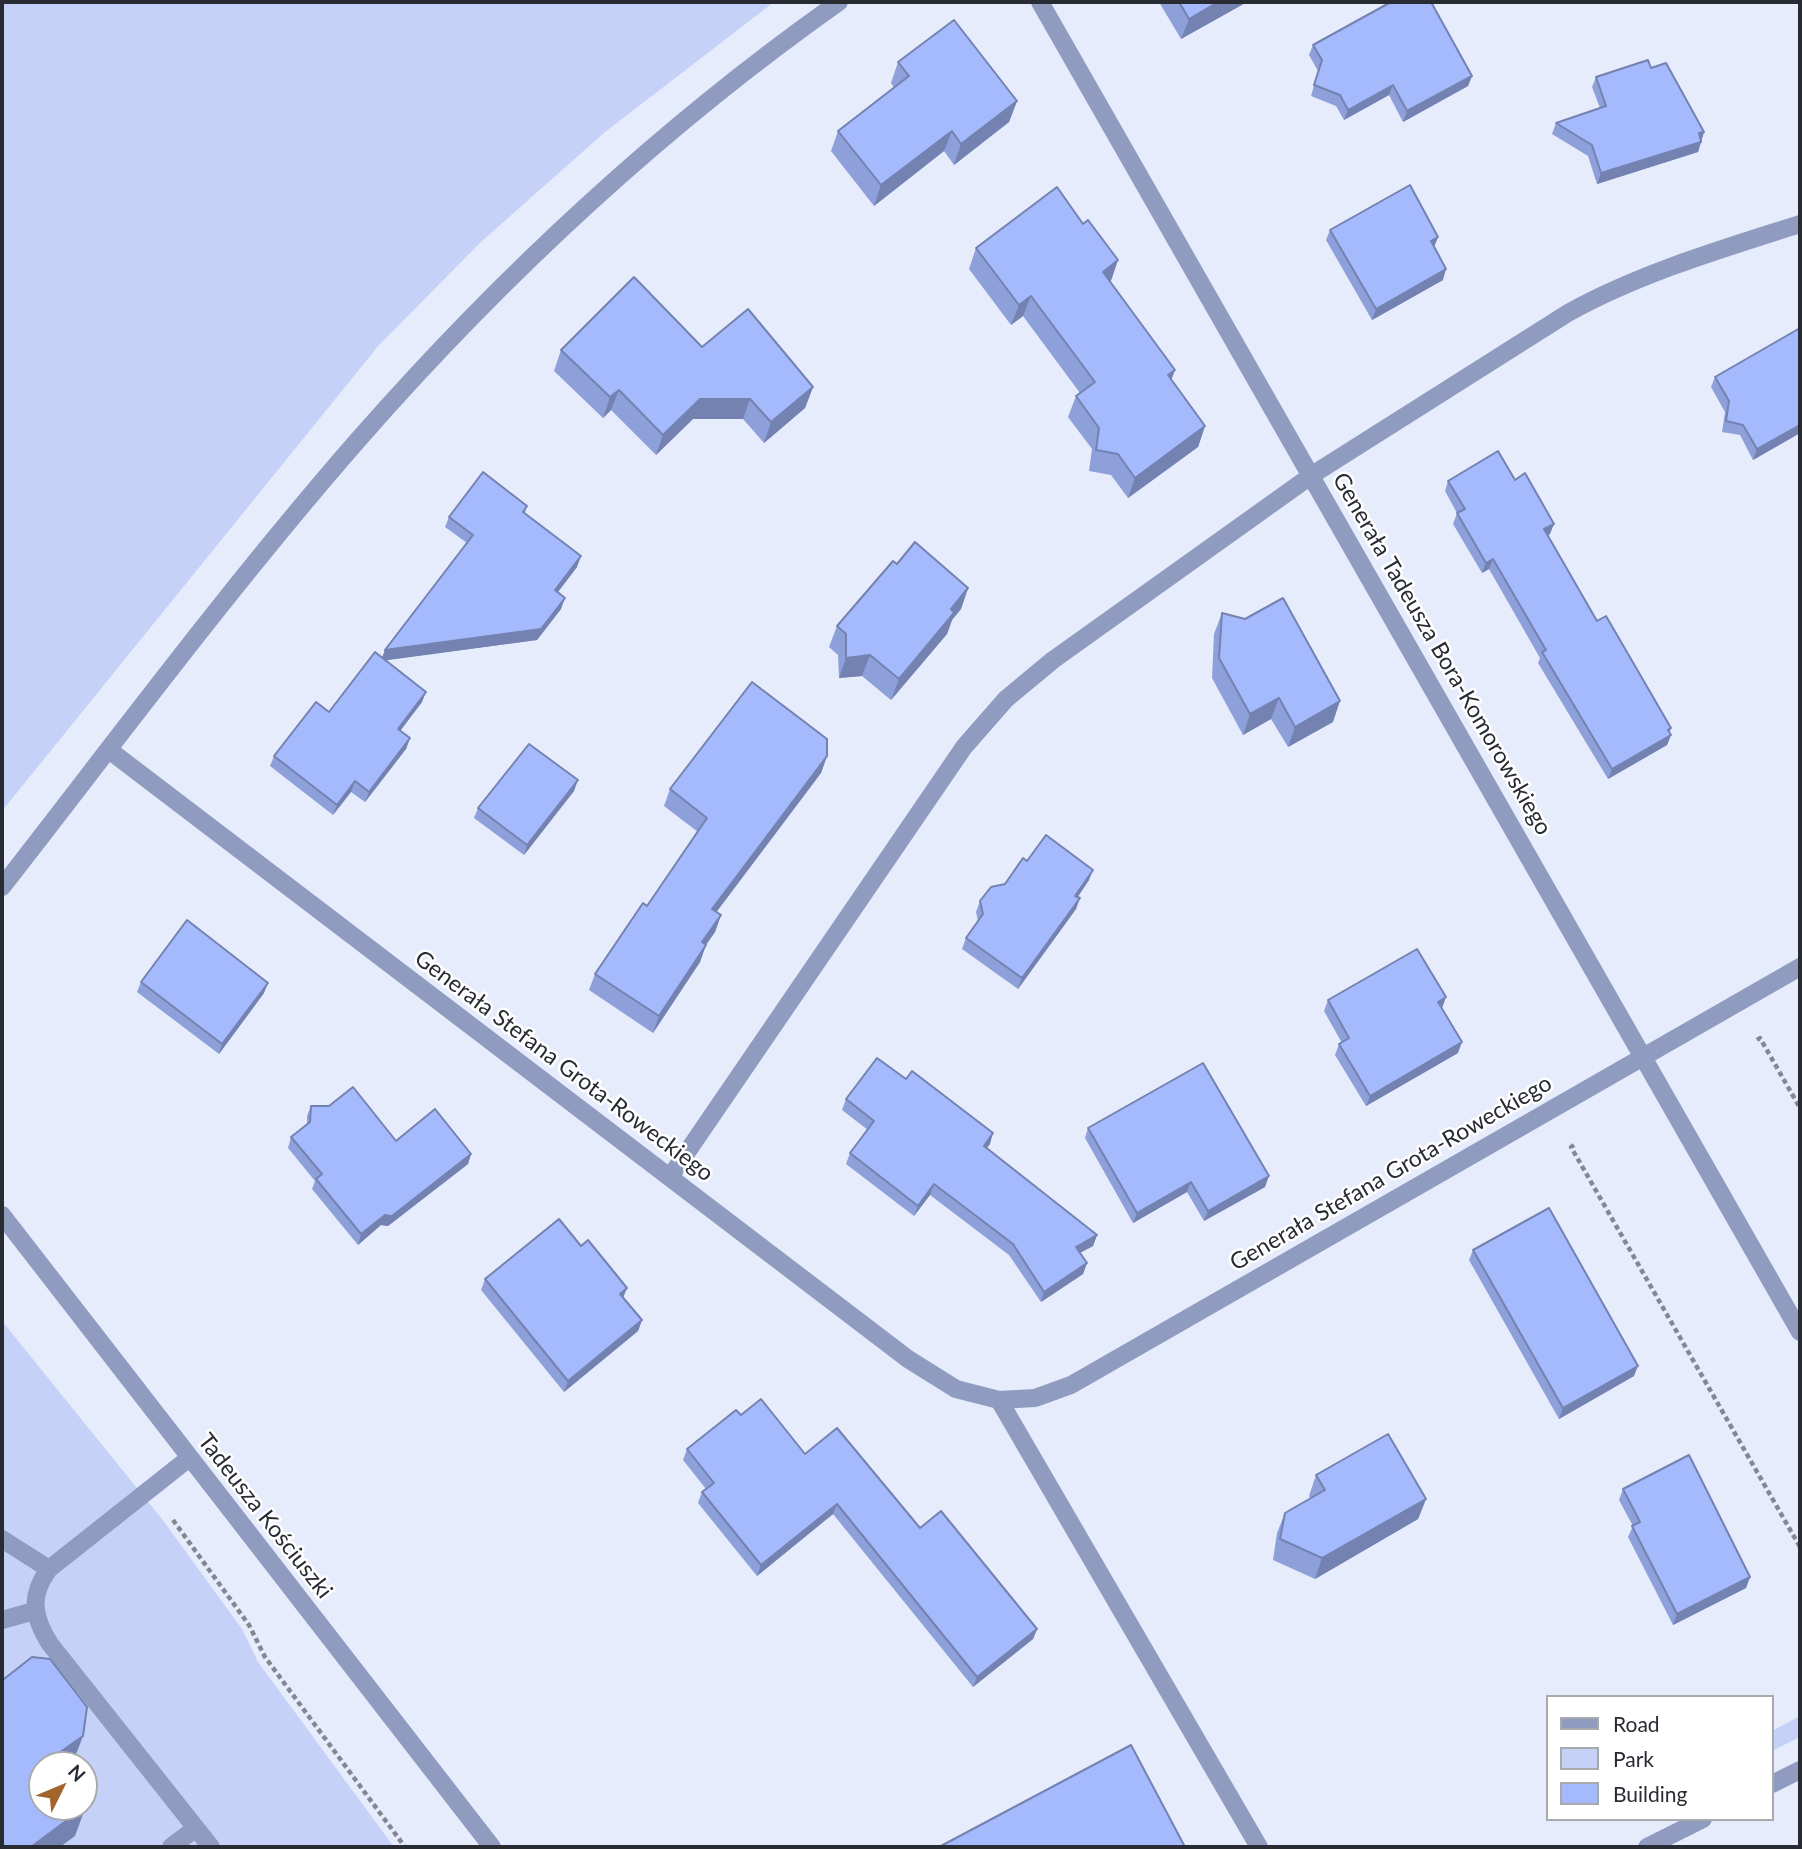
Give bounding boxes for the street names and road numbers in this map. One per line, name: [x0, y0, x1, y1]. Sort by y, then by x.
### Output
street label: Generała Tadeusza Bora-Komorowskiego: [1327, 468, 1557, 840]
street label: Generała Stefana Grota-Roweckiego: [409, 945, 719, 1187]
street label: Generała Stefana Grota-Roweckiego: [1225, 1069, 1557, 1277]
street label: Tadeusza Kościuszki: [192, 1428, 338, 1604]

